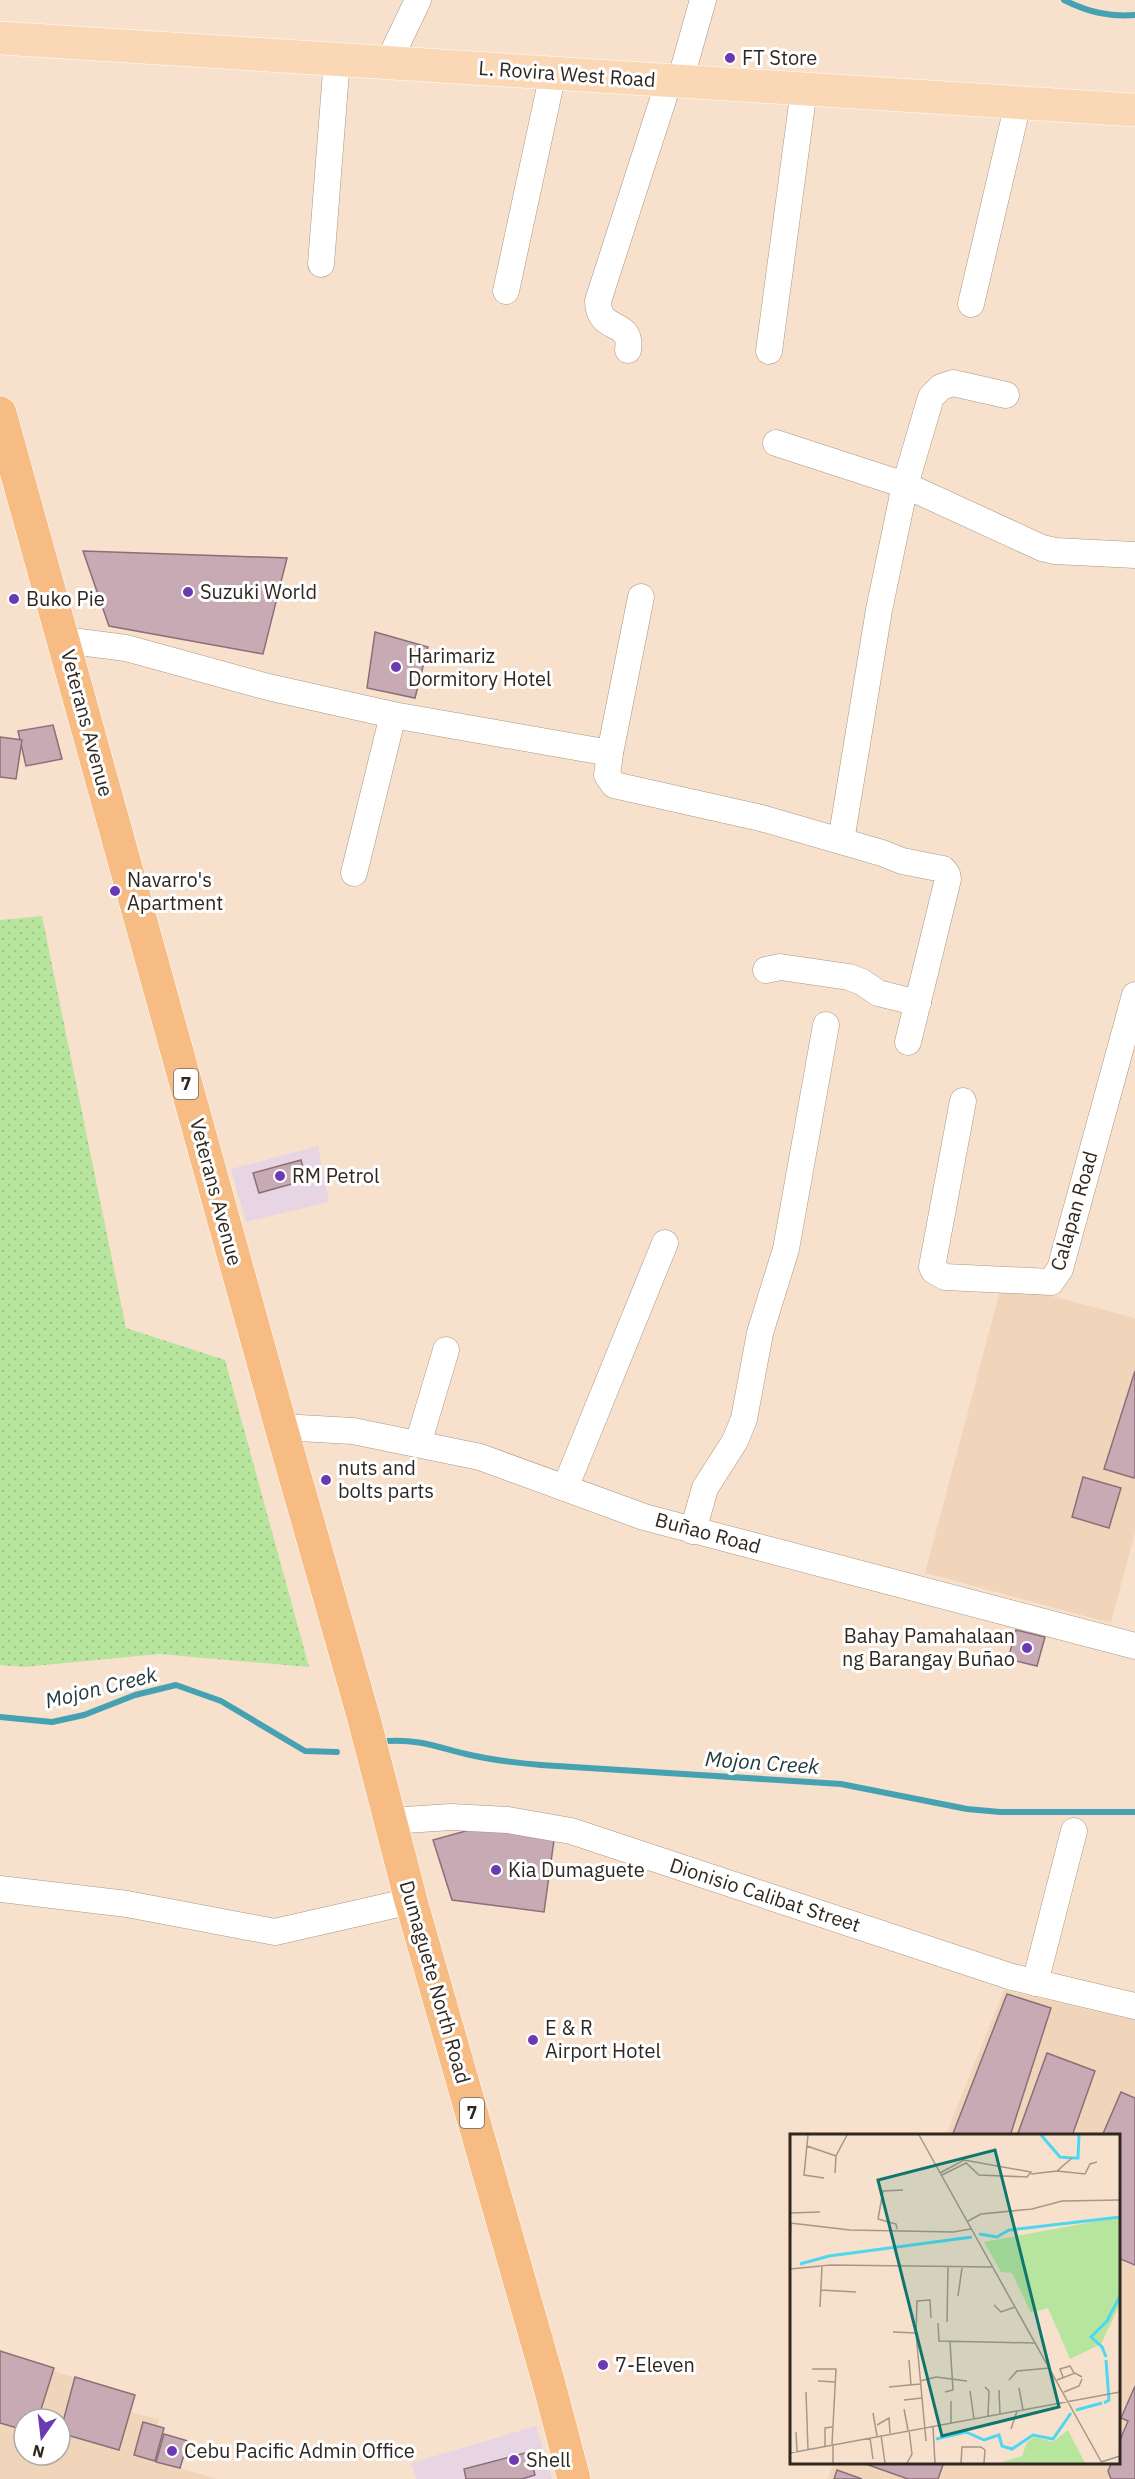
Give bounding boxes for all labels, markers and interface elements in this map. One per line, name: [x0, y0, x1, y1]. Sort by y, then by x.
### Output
place label: FT Store: [742, 44, 817, 71]
marker: FT Store: [723, 51, 737, 65]
street label: L. Rovira West Road: [478, 54, 657, 93]
place label: Suzuki World: [200, 578, 317, 605]
place label: Buko Pie: [26, 585, 105, 612]
marker: Suzuki World: [181, 585, 195, 599]
marker: Buko Pie: [7, 592, 21, 606]
place label: Harimariz Dormitory Hotel: [408, 642, 552, 692]
street label: Veterans Avenue: [55, 646, 120, 799]
marker: Harimariz Dormitory Hotel: [389, 660, 403, 674]
place label: Navarro's Apartment: [127, 866, 223, 916]
marker: Navarro's Apartment: [108, 884, 122, 898]
road number: 7: [174, 1069, 198, 1099]
street label: Veterans Avenue: [184, 1115, 249, 1268]
street label: Calapan Road: [1044, 1148, 1104, 1274]
place label: RM Petrol: [292, 1162, 379, 1189]
marker: RM Petrol: [273, 1169, 287, 1183]
place label: nuts and bolts parts: [338, 1454, 434, 1504]
marker: nuts and bolts parts: [319, 1473, 333, 1487]
street label: Buñao Road: [652, 1505, 764, 1560]
place label: Bahay Pamahalaan ng Barangay Buñao: [842, 1622, 1015, 1672]
marker: Bahay Pamahalaan ng Barangay Buñao: [1020, 1641, 1034, 1655]
water label: Mojon Creek: [42, 1659, 161, 1714]
water label: Mojon Creek: [704, 1744, 821, 1780]
street label: Dionisio Calibat Street: [666, 1851, 864, 1938]
place label: Kia Dumaguete: [508, 1856, 645, 1883]
marker: Kia Dumaguete: [489, 1863, 503, 1877]
street label: Dumaguete North Road: [394, 1877, 477, 2087]
place label: E & R Airport Hotel: [545, 2014, 661, 2064]
marker: E & R Airport Hotel: [526, 2033, 540, 2047]
road number: 7: [460, 2098, 484, 2128]
inset map: [790, 2134, 1120, 2464]
place label: 7-Eleven: [615, 2351, 695, 2378]
marker: 7-Eleven: [596, 2358, 610, 2372]
north arrow: [12, 2407, 72, 2467]
place label: Cebu Pacific Admin Office: [184, 2437, 415, 2464]
text: N: [30, 2440, 46, 2463]
marker: Cebu Pacific Admin Office: [165, 2444, 179, 2458]
place label: Shell: [526, 2446, 571, 2473]
marker: Shell: [507, 2453, 521, 2467]

